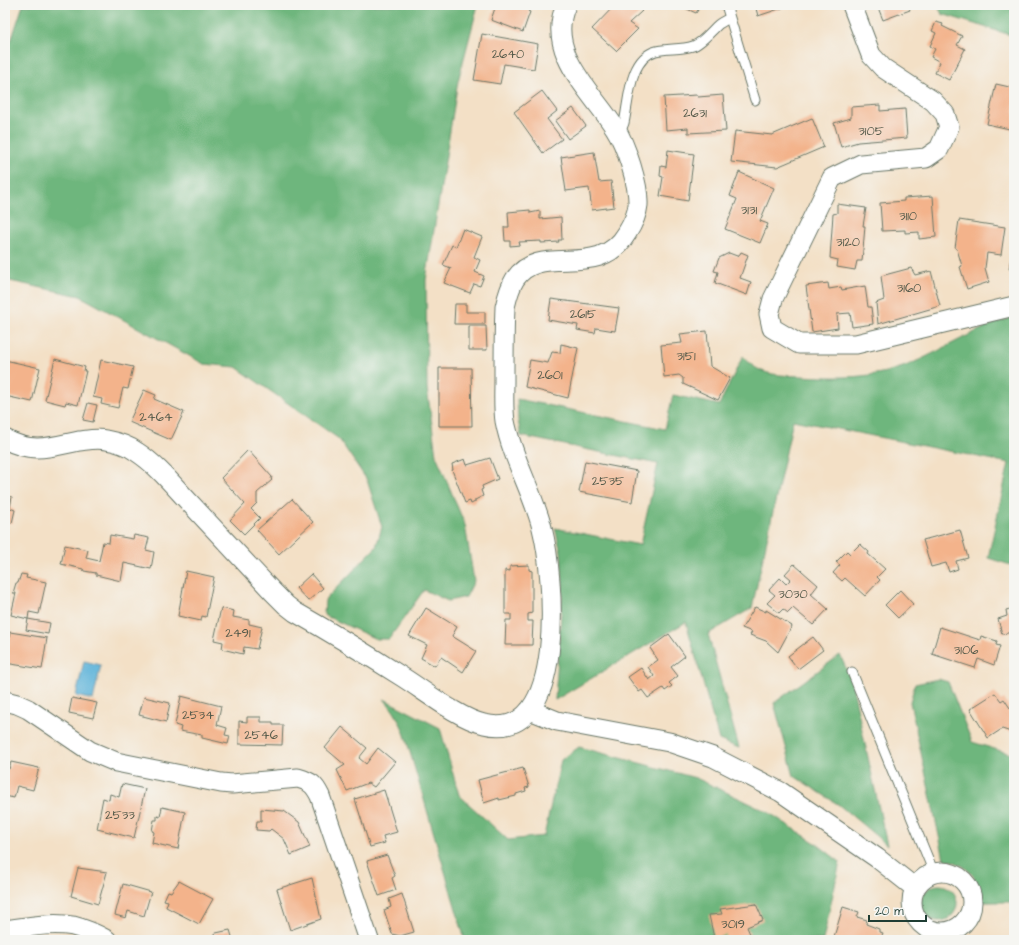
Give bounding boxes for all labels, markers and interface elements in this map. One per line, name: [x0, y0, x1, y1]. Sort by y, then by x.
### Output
house number: 2640: [492, 45, 524, 63]
house number: 2631: [683, 104, 707, 122]
house number: 3105: [858, 122, 884, 140]
house number: 3131: [741, 201, 758, 219]
house number: 3110: [899, 207, 917, 225]
house number: 3120: [836, 233, 860, 251]
house number: 3160: [897, 279, 921, 297]
house number: 2615: [570, 305, 596, 323]
house number: 3151: [676, 347, 696, 365]
house number: 2601: [537, 366, 563, 384]
house number: 2464: [139, 408, 173, 426]
house number: 2535: [592, 472, 624, 490]
house number: 3030: [778, 585, 808, 603]
house number: 2491: [225, 624, 251, 642]
house number: 3106: [954, 641, 978, 659]
house number: 2534: [182, 706, 214, 724]
house number: 2546: [244, 726, 278, 744]
house number: 2533: [105, 806, 135, 824]
scale bar: [869, 897, 926, 923]
text: 20 m: [875, 903, 904, 920]
house number: 3019: [721, 915, 745, 933]

